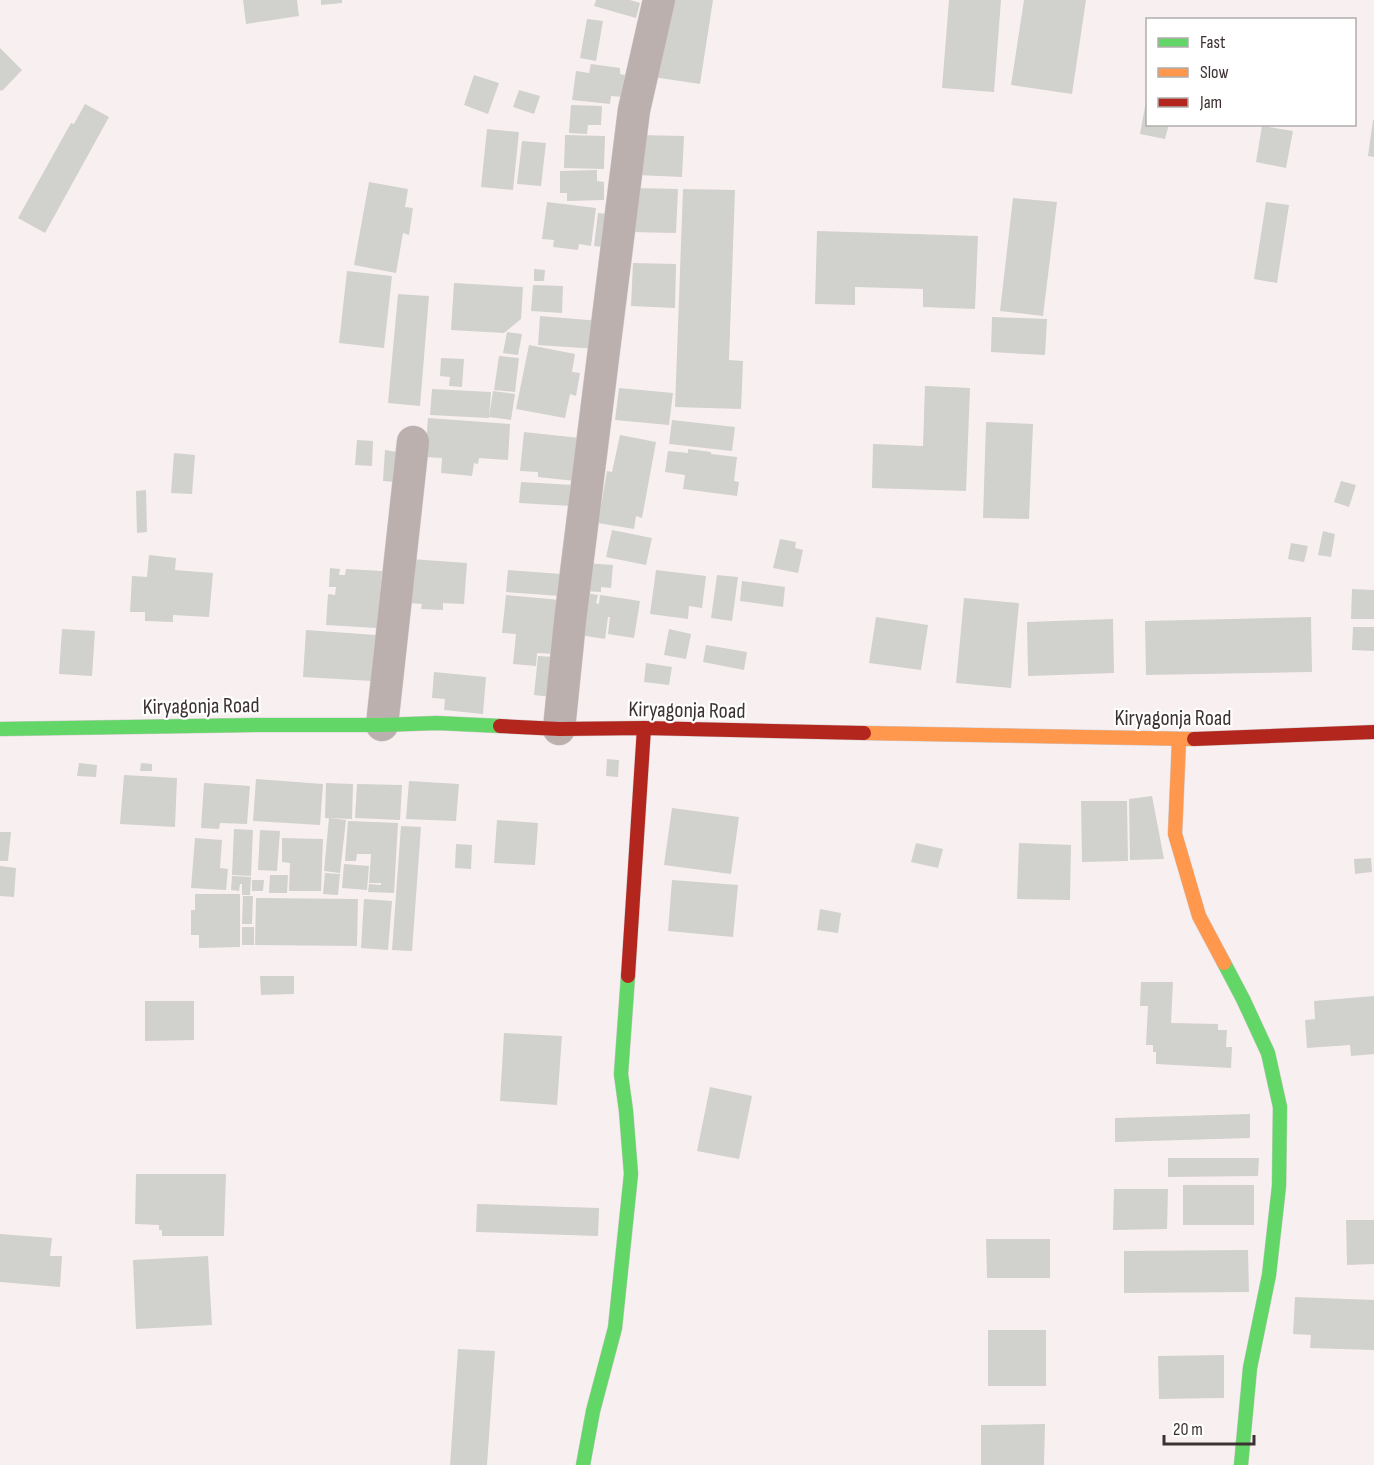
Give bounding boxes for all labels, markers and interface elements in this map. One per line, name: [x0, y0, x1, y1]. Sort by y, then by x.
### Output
legend: [1146, 18, 1356, 126]
text: Fast: [1200, 32, 1226, 53]
text: Slow: [1200, 62, 1229, 83]
text: Jam: [1199, 92, 1222, 113]
street label: Kiryagonja Road: [142, 692, 260, 721]
street label: Kiryagonja Road: [628, 696, 746, 725]
street label: Kiryagonja Road: [1114, 705, 1232, 732]
scale bar: [1164, 1408, 1254, 1446]
text: 20 m: [1173, 1419, 1203, 1440]

